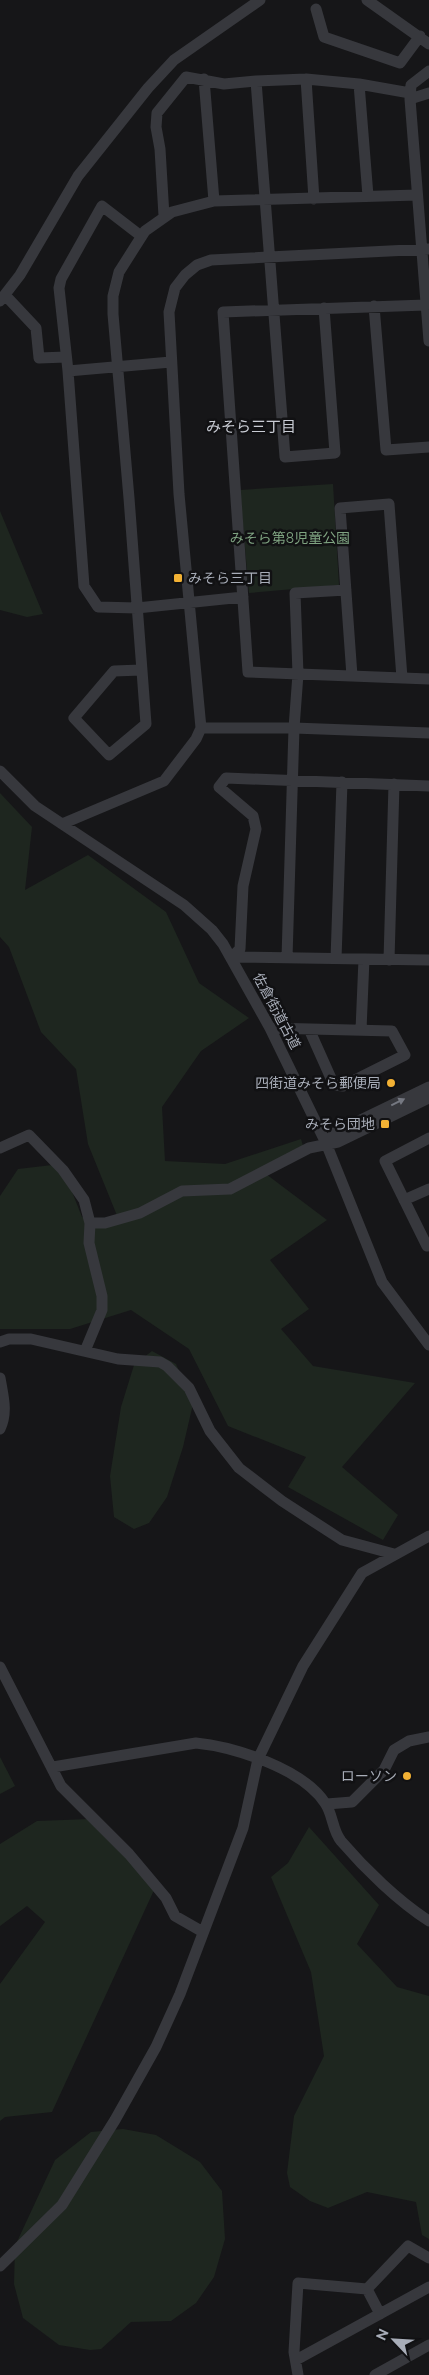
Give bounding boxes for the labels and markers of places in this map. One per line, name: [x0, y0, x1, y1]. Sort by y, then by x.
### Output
place label: みそら三丁目: [188, 570, 272, 586]
marker: みそら三丁目: [172, 572, 184, 584]
place label: 四街道みそら郵便局: [255, 1075, 381, 1091]
marker: 四街道みそら郵便局: [385, 1077, 397, 1089]
place label: みそら団地: [305, 1116, 375, 1132]
marker: みそら団地: [379, 1118, 391, 1130]
place label: ローソン: [341, 1768, 397, 1784]
marker: ローソン: [401, 1770, 413, 1782]

